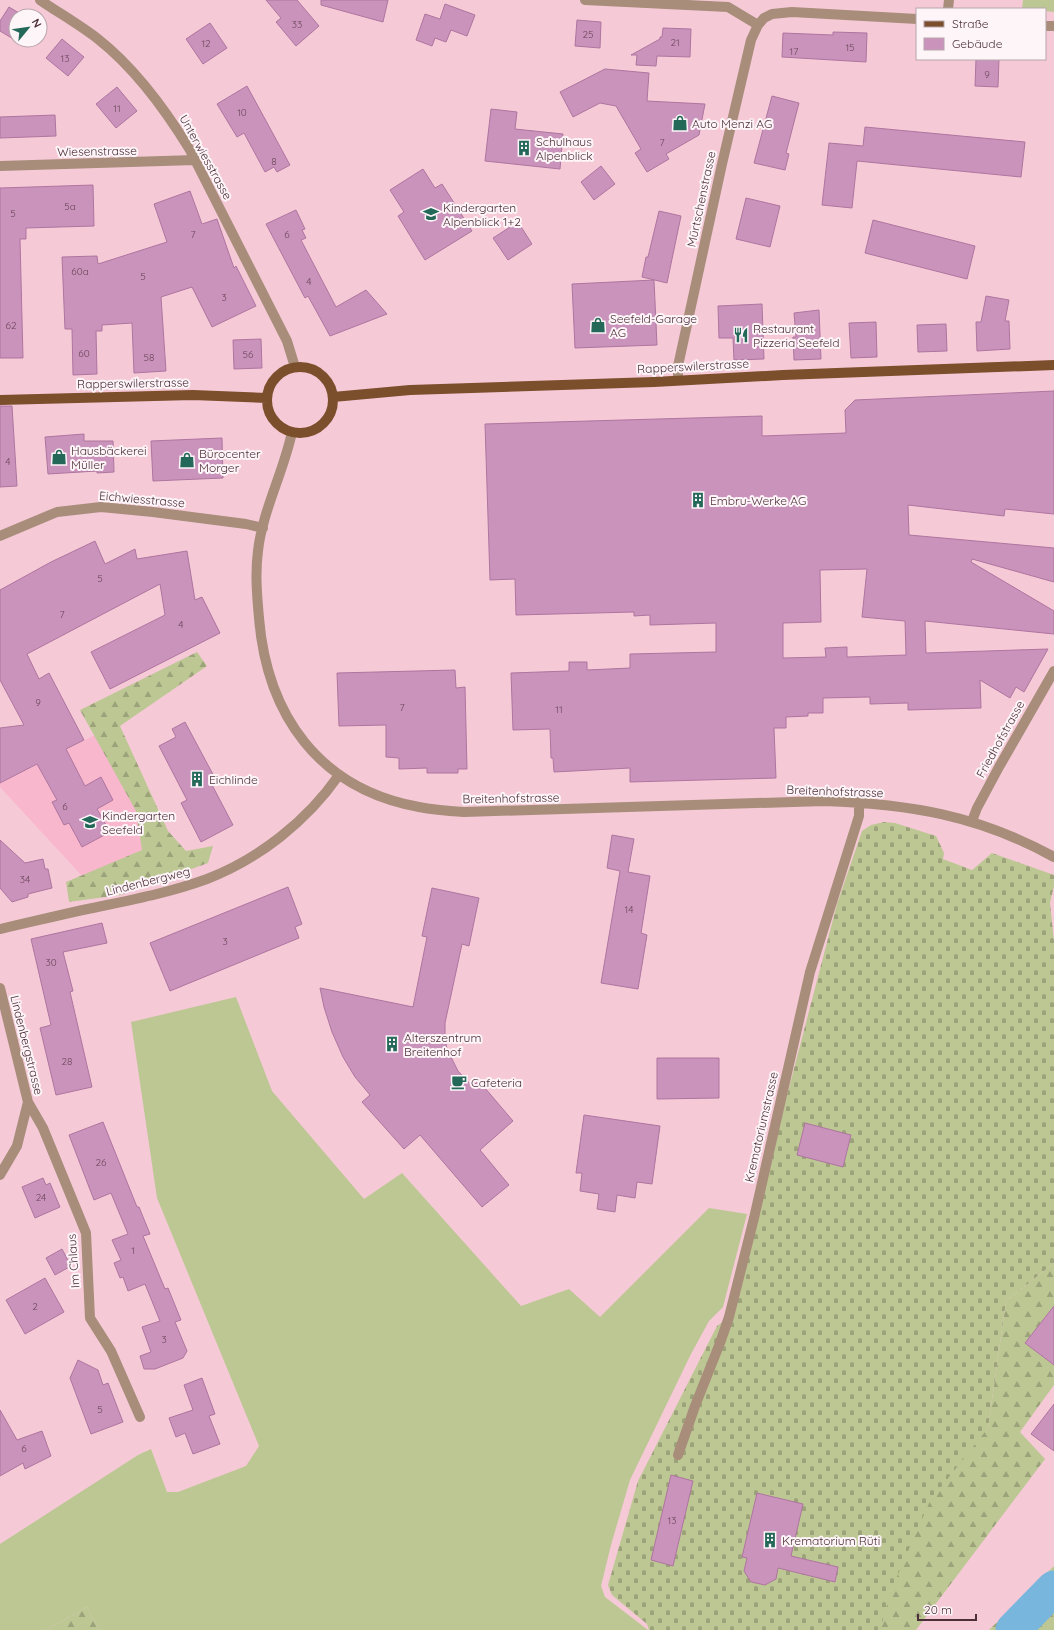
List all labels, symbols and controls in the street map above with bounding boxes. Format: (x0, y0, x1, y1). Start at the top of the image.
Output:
north arrow (8, 8, 48, 48)
legend (916, 8, 1046, 60)
text: N (29, 16, 45, 30)
text: Straße (952, 16, 989, 31)
house number: 33 (292, 18, 302, 31)
house number: 25 (583, 28, 594, 41)
house number: 21 (670, 36, 680, 49)
text: Gebäude (952, 36, 1003, 51)
house number: 12 (201, 37, 211, 50)
house number: 15 (845, 41, 855, 54)
house number: 17 (790, 45, 798, 58)
house number: 13 (61, 52, 69, 65)
house number: 9 (984, 68, 990, 81)
house number: 11 (113, 102, 121, 115)
house number: 10 (237, 106, 247, 119)
street label: Unterwiesstrasse (176, 112, 236, 202)
shop icon: Auto Menzi AG (671, 114, 689, 132)
place label: Auto Menzi AG (692, 116, 772, 131)
place label: Schulhaus Alpenblick (536, 134, 593, 163)
house number: 7 (659, 136, 665, 149)
building icon: Schulhaus Alpenblick (515, 139, 533, 157)
street label: Wiesenstrasse (57, 143, 137, 159)
street label: Mürtschenstrasse (684, 150, 719, 248)
house number: 8 (271, 155, 277, 168)
house number: 5a (64, 200, 76, 213)
place label: Kindergarten Alpenblick 1+2 (443, 200, 521, 229)
school or university icon: Kindergarten Alpenblick 1+2 (422, 205, 440, 223)
house number: 5 (10, 207, 16, 220)
house number: 7 (190, 228, 196, 241)
house number: 6 (284, 228, 290, 241)
house number: 60a (71, 265, 89, 278)
house number: 5 (140, 270, 146, 283)
house number: 4 (306, 275, 312, 288)
house number: 3 (221, 291, 227, 304)
place label: Seefeld-Garage AG (610, 311, 697, 340)
shop icon: Seefeld-Garage AG (589, 316, 607, 334)
house number: 62 (6, 319, 17, 332)
place label: Restaurant Pizzeria Seefeld (753, 321, 839, 350)
restaurant icon: Restaurant Pizzeria Seefeld (732, 326, 750, 344)
house number: 60 (78, 347, 90, 360)
house number: 56 (243, 348, 254, 361)
house number: 58 (144, 351, 154, 364)
street label: Rapperswilerstrasse (637, 356, 750, 376)
street label: Rapperswilerstrasse (77, 375, 189, 391)
place label: Hausbäckerei Müller (71, 443, 147, 472)
place label: Bürocenter Morger (199, 446, 261, 475)
shop icon: Hausbäckerei Müller (50, 448, 68, 466)
shop icon: Bürocenter Morger (178, 451, 196, 469)
house number: 4 (5, 455, 11, 468)
street label: Eichwiesstrasse (99, 488, 186, 510)
building icon: Embru-Werke AG (689, 491, 707, 509)
place label: Embru-Werke AG (710, 493, 806, 508)
house number: 5 (97, 572, 103, 585)
house number: 7 (59, 608, 65, 621)
house number: 4 (178, 618, 184, 631)
house number: 9 (35, 696, 41, 709)
street label: Friedhofstrasse (973, 698, 1027, 780)
house number: 7 (399, 701, 405, 714)
house number: 11 (555, 703, 563, 716)
building icon: Eichlinde (188, 770, 206, 788)
place label: Eichlinde (209, 772, 258, 787)
street label: Breitenhofstrasse (786, 782, 884, 800)
street label: Breitenhofstrasse (462, 790, 560, 806)
house number: 6 (62, 800, 68, 813)
place label: Kindergarten Seefeld (102, 808, 175, 837)
school or university icon: Kindergarten Seefeld (81, 813, 99, 831)
street label: Lindenbergweg (104, 863, 192, 899)
house number: 34 (20, 873, 30, 886)
house number: 14 (625, 903, 633, 916)
house number: 3 (222, 935, 228, 948)
house number: 30 (45, 956, 57, 969)
street label: Lindenbergstrasse (7, 994, 47, 1097)
place label: Alterszentrum Breitenhof (404, 1030, 481, 1059)
building icon: Alterszentrum Breitenhof (383, 1035, 401, 1053)
house number: 28 (62, 1055, 72, 1068)
street label: Krematoriumstrasse (741, 1070, 781, 1184)
cafe icon: Cafeteria (450, 1073, 468, 1091)
place label: Cafeteria (471, 1075, 522, 1090)
house number: 26 (96, 1156, 107, 1169)
house number: 24 (36, 1191, 46, 1204)
street label: Im Chlaus (64, 1233, 82, 1289)
house number: 1 (131, 1244, 135, 1257)
house number: 2 (32, 1300, 38, 1313)
house number: 3 (161, 1333, 167, 1346)
house number: 5 (97, 1403, 103, 1416)
house number: 6 (21, 1442, 27, 1455)
house number: 13 (668, 1514, 676, 1527)
building icon: Krematorium Rüti (761, 1531, 779, 1549)
place label: Krematorium Rüti (782, 1533, 880, 1548)
scale bar (918, 1596, 976, 1622)
text: 20 m (924, 1602, 952, 1617)

